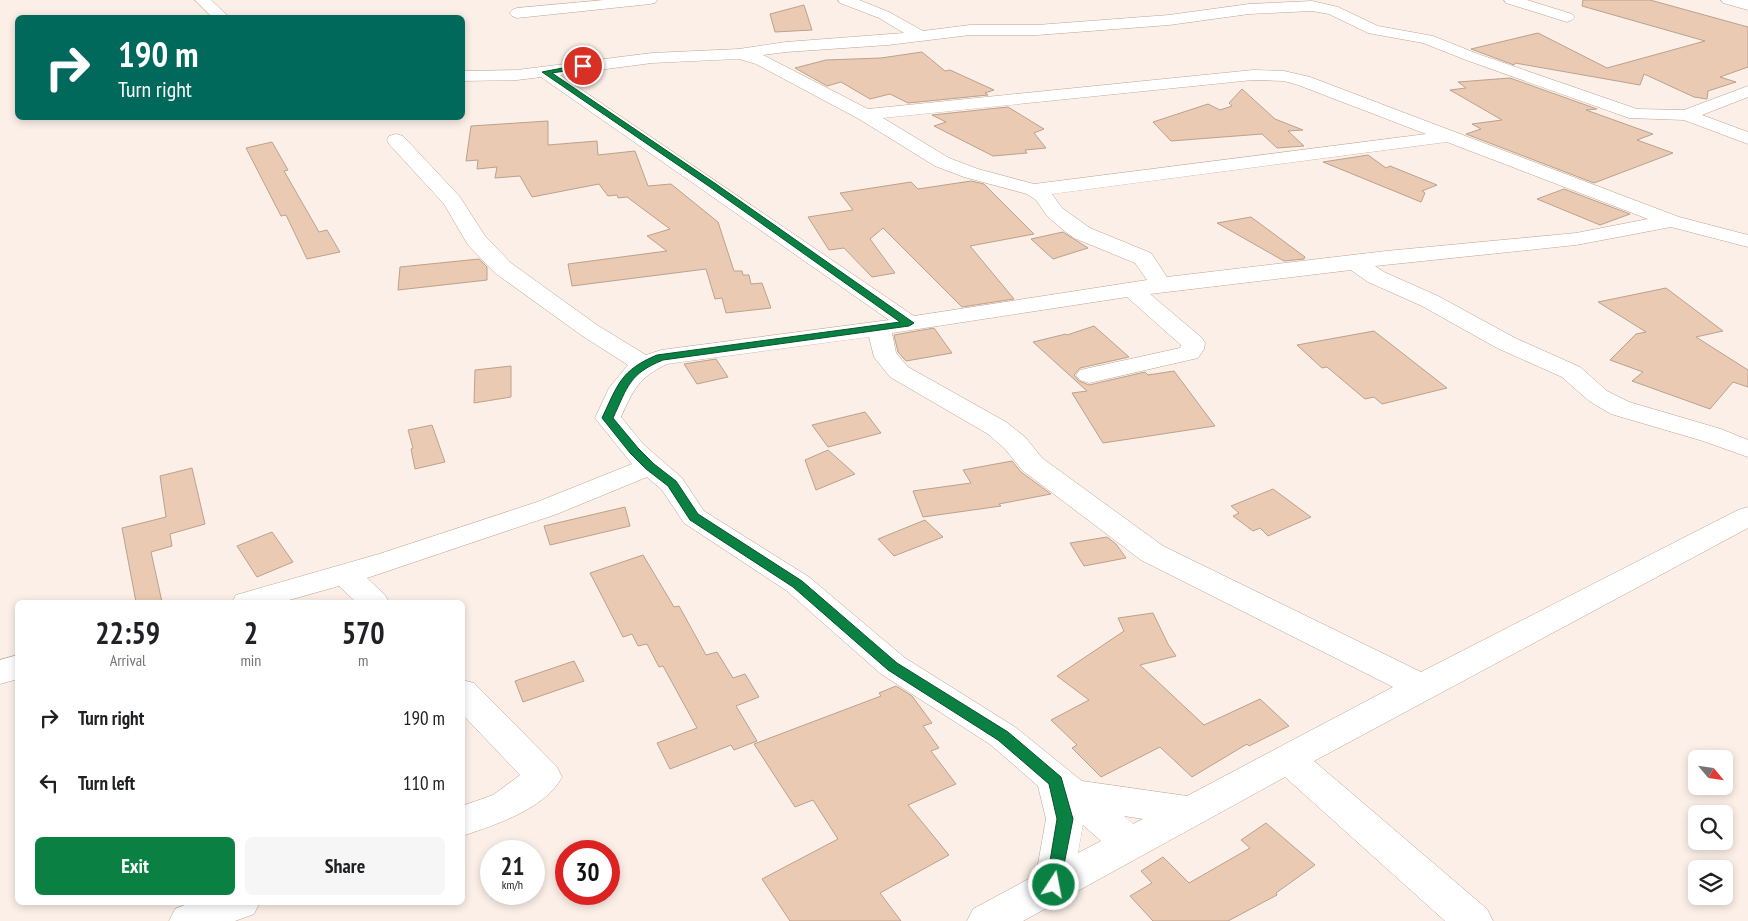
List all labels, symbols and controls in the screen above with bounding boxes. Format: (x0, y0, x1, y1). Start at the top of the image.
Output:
text: 190 m (118, 31, 199, 77)
icon: right (35, 35, 100, 100)
pin (562, 45, 604, 87)
icon: arrive (569, 52, 597, 80)
text: Turn right (118, 75, 192, 103)
text: 22:59 (95, 613, 160, 652)
text: 2 (244, 613, 258, 652)
text: 570 (342, 613, 385, 652)
text: Arrival (110, 650, 146, 670)
text: min (240, 650, 261, 670)
text: m (358, 650, 368, 670)
icon: right (35, 704, 63, 732)
text: Turn right (78, 706, 144, 730)
text: 190 m (403, 706, 445, 730)
north arrow (1688, 750, 1732, 795)
map controls (1688, 750, 1733, 905)
icon: left (35, 769, 63, 797)
text: Turn left (78, 771, 135, 795)
text: 110 m (403, 771, 445, 795)
button: search (1688, 805, 1733, 850)
button: Exit (35, 837, 235, 895)
button: Share (245, 837, 445, 895)
speed limit sign: 30 (555, 840, 620, 905)
text: 21 (501, 850, 524, 882)
position arrow (1027, 858, 1079, 910)
button: layers (1688, 860, 1733, 905)
text: km/h (502, 877, 523, 892)

